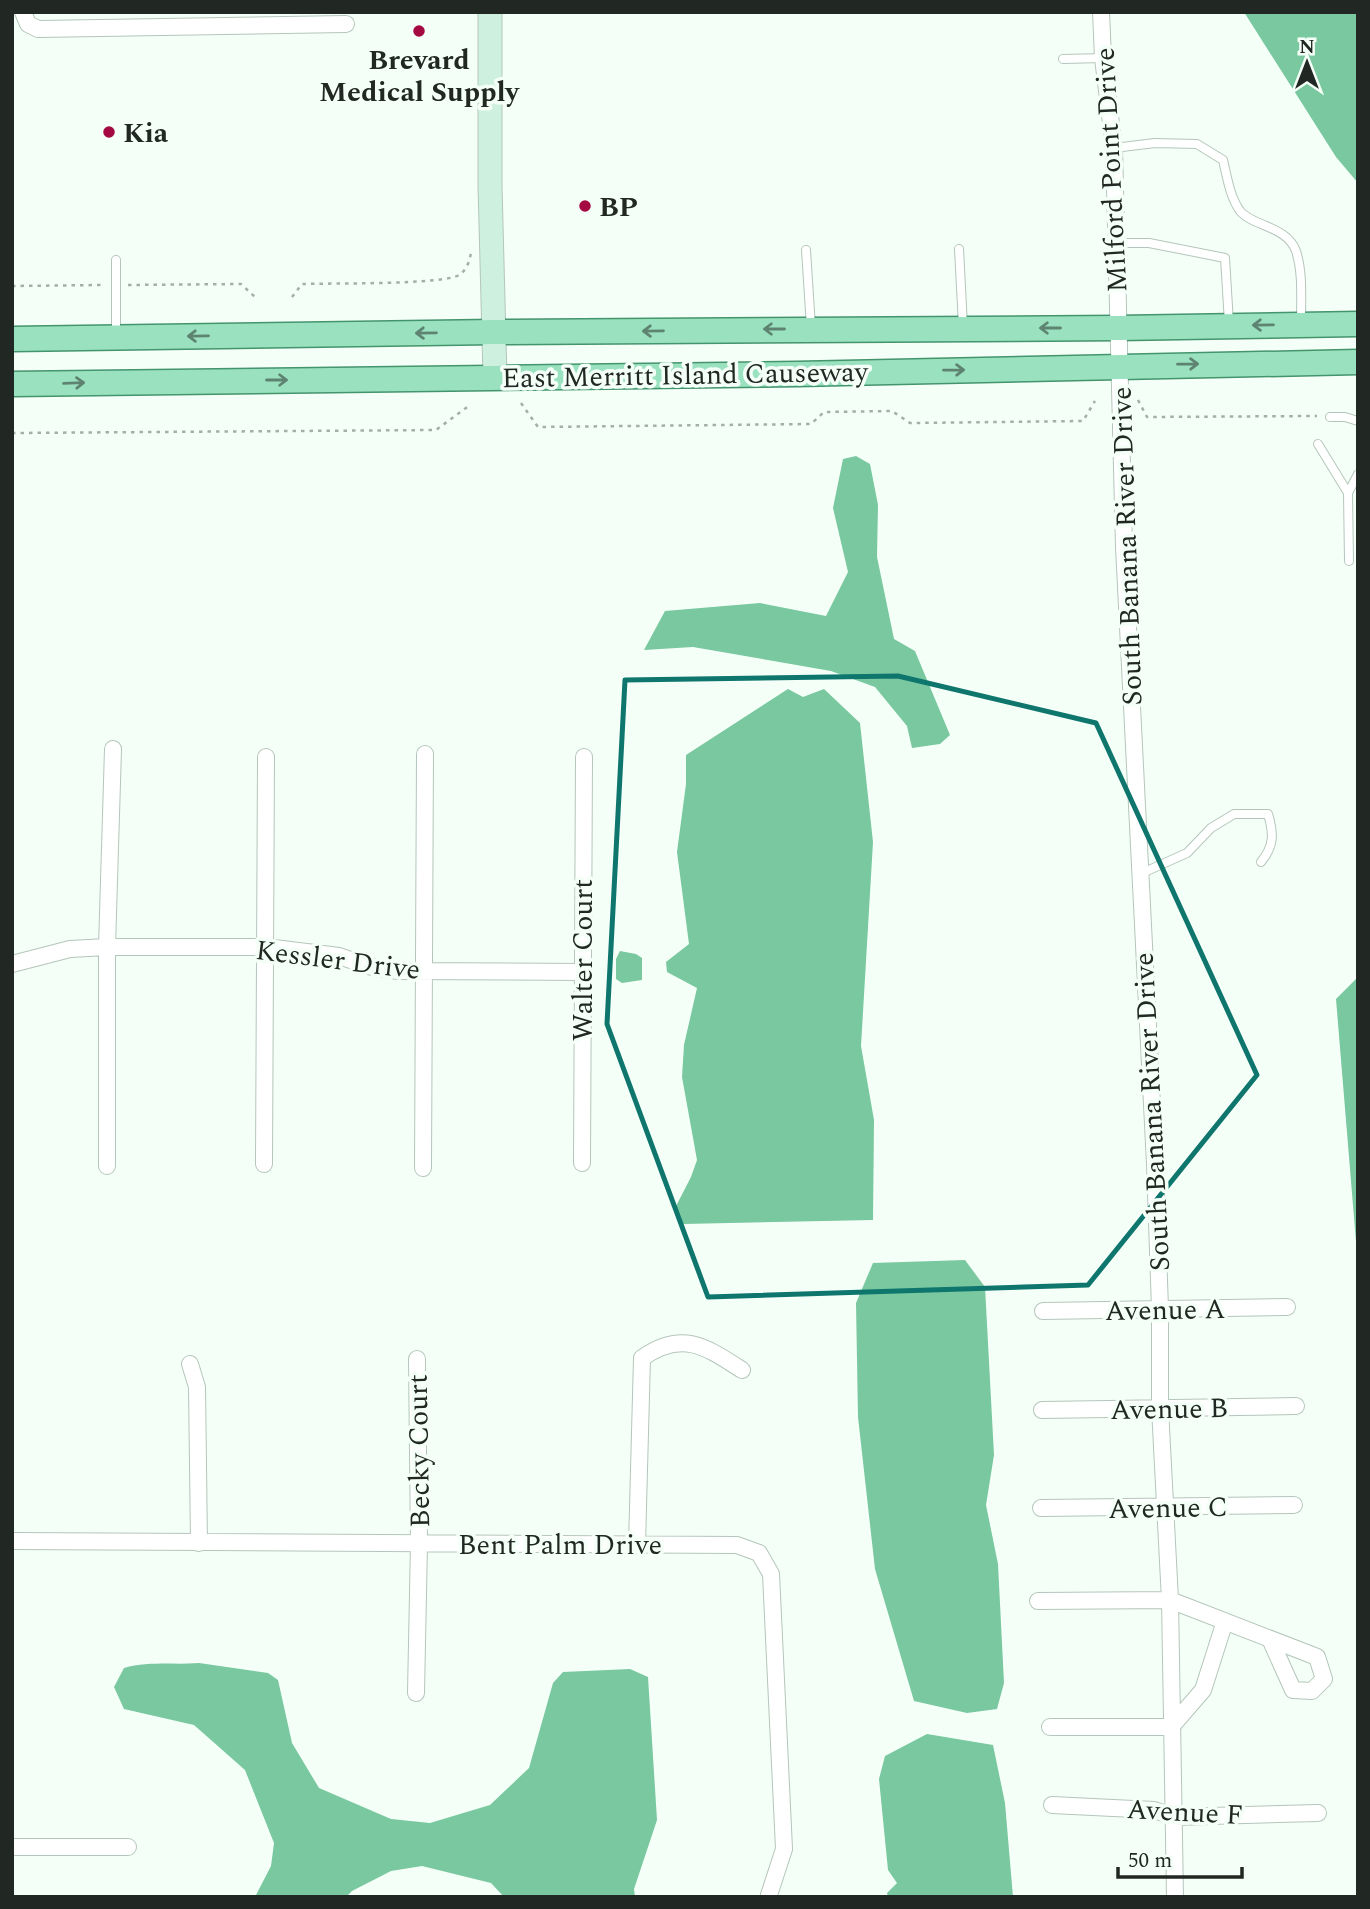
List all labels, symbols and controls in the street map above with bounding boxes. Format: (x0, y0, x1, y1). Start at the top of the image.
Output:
marker: Brevard Medical Supply (411, 23, 427, 39)
north arrow (1272, 28, 1342, 98)
text: N (1299, 33, 1315, 62)
place label: Brevard Medical Supply (319, 39, 521, 114)
street label: Milford Point Drive (1084, 46, 1139, 294)
place label: Kia (123, 112, 169, 155)
marker: Kia (101, 124, 117, 140)
place label: BP (599, 186, 638, 229)
marker: BP (577, 198, 593, 214)
one-way arrow (1252, 318, 1275, 331)
one-way arrow (1039, 321, 1062, 335)
one-way arrow (763, 322, 786, 336)
one-way arrow (642, 324, 665, 337)
one-way arrow (415, 326, 438, 340)
one-way arrow (187, 329, 210, 343)
street label: East Merritt Island Causeway (502, 351, 870, 400)
one-way arrow (1176, 358, 1199, 371)
one-way arrow (942, 363, 965, 377)
one-way arrow (265, 373, 288, 387)
one-way arrow (62, 376, 85, 390)
street label: South Banana River Drive (1100, 386, 1155, 706)
street label: Walter Court (562, 879, 605, 1041)
street label: Kessler Drive (253, 929, 423, 992)
street label: South Banana River Drive (1123, 951, 1182, 1272)
street label: Avenue A (1104, 1288, 1226, 1333)
street label: Becky Court (397, 1374, 442, 1528)
street label: Avenue B (1110, 1387, 1228, 1432)
street label: Avenue C (1108, 1486, 1228, 1531)
street label: Bent Palm Drive (458, 1524, 662, 1567)
street label: Avenue F (1126, 1788, 1244, 1837)
scale bar (1118, 1836, 1242, 1880)
text: 50 m (1128, 1845, 1172, 1877)

